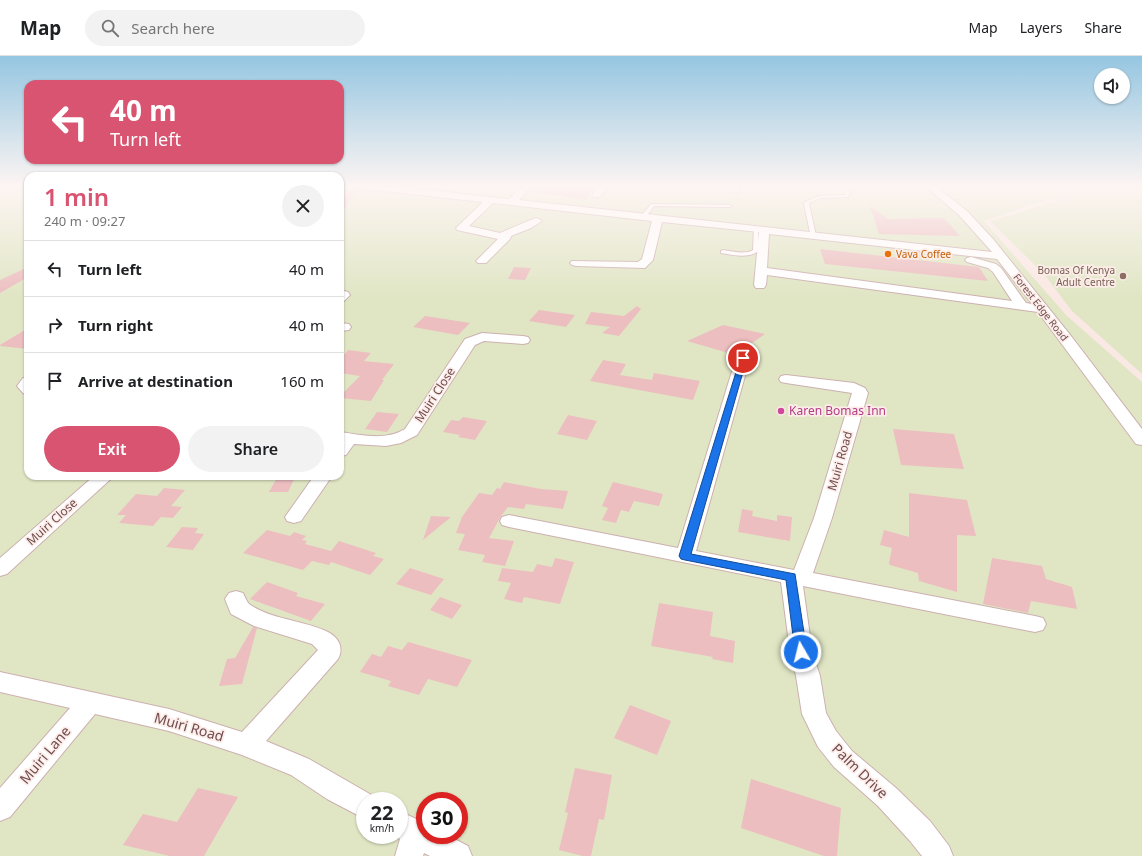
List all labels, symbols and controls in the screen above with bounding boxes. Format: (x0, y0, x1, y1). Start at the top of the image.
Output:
search box (85, 10, 365, 46)
text: Map (20, 15, 61, 41)
icon: search (99, 17, 121, 39)
text: Search here (131, 18, 215, 38)
text: Map (969, 18, 998, 37)
text: Layers (1020, 18, 1062, 37)
text: Share (1084, 18, 1122, 37)
map controls (1094, 68, 1130, 104)
button: sound (1094, 68, 1130, 104)
text: 40 m (110, 91, 177, 129)
icon: left (44, 96, 96, 148)
text: Turn left (110, 127, 181, 151)
text: 1 min (44, 180, 109, 213)
button: close (282, 185, 324, 227)
text: 240 m · 09:27 (44, 212, 125, 230)
place label: Vava Coffee (896, 247, 952, 261)
marker: Vava Coffee (883, 249, 893, 259)
icon: left (44, 258, 66, 280)
text: Turn left (78, 259, 142, 279)
text: 40 m (289, 259, 324, 279)
place label: Bomas Of Kenya Adult Centre (1038, 263, 1115, 289)
street label: Forest Edge Road (1010, 270, 1072, 344)
marker: Bomas Of Kenya Adult Centre (1118, 271, 1128, 281)
icon: right (44, 314, 66, 336)
text: Turn right (78, 315, 153, 335)
text: 40 m (289, 315, 324, 335)
pin (726, 341, 760, 375)
icon: arrive (732, 347, 754, 369)
street label: Muiri Close (410, 363, 459, 426)
icon: arrive (44, 370, 66, 392)
text: Arrive at destination (78, 371, 233, 391)
text: 160 m (280, 371, 324, 391)
place label: Karen Bomas Inn (789, 402, 886, 419)
marker: Karen Bomas Inn (776, 406, 786, 416)
button: Exit (44, 426, 180, 472)
button: Share (188, 426, 324, 472)
street label: Muiri Road (823, 429, 856, 493)
street label: Muiri Close (23, 494, 81, 549)
position arrow (780, 631, 822, 673)
street label: Muiri Road (152, 708, 226, 746)
street label: Muiri Lane (15, 722, 74, 787)
street label: Palm Drive (828, 739, 893, 802)
speed limit sign: 30 (416, 792, 468, 844)
text: 22 (371, 799, 393, 826)
text: km/h (370, 821, 394, 835)

